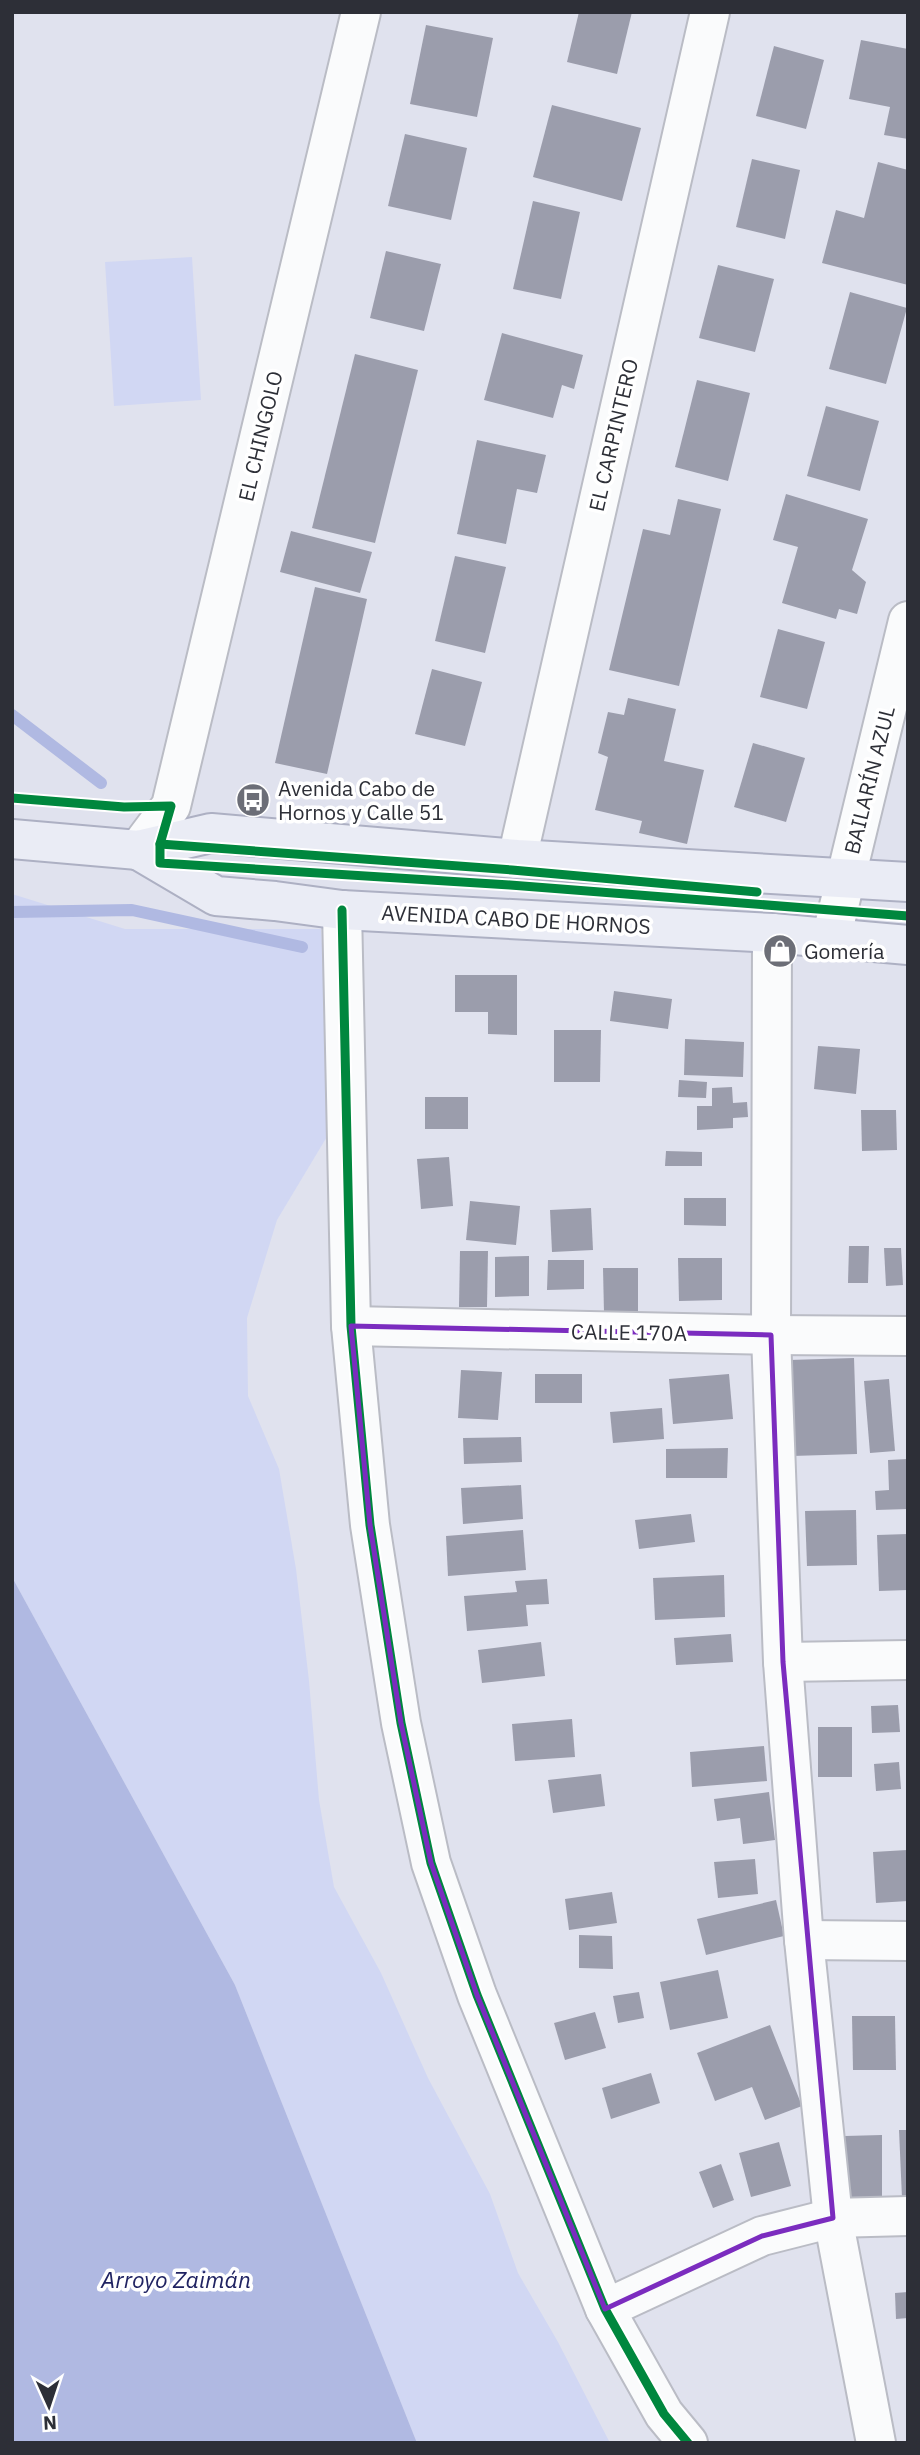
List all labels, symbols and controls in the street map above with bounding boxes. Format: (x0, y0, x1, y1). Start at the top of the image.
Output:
street label: EL CARPINTERO (582, 356, 644, 514)
street label: EL CHINGOLO (231, 368, 289, 504)
street label: BAILARÍN AZUL (837, 703, 901, 857)
place label: Avenida Cabo de Hornos y Calle 51 (278, 774, 444, 826)
bus stop icon: Avenida Cabo de Hornos y Calle 51 (234, 781, 272, 819)
street label: AVENIDA CABO DE HORNOS (381, 898, 651, 940)
shop icon: Gomería (761, 932, 799, 970)
place label: Gomería (804, 937, 884, 965)
street label: CALLE 170A (571, 1317, 687, 1347)
water label: Arroyo Zaimán (100, 2264, 251, 2294)
north arrow (14, 2371, 84, 2441)
text: N (42, 2411, 57, 2435)

